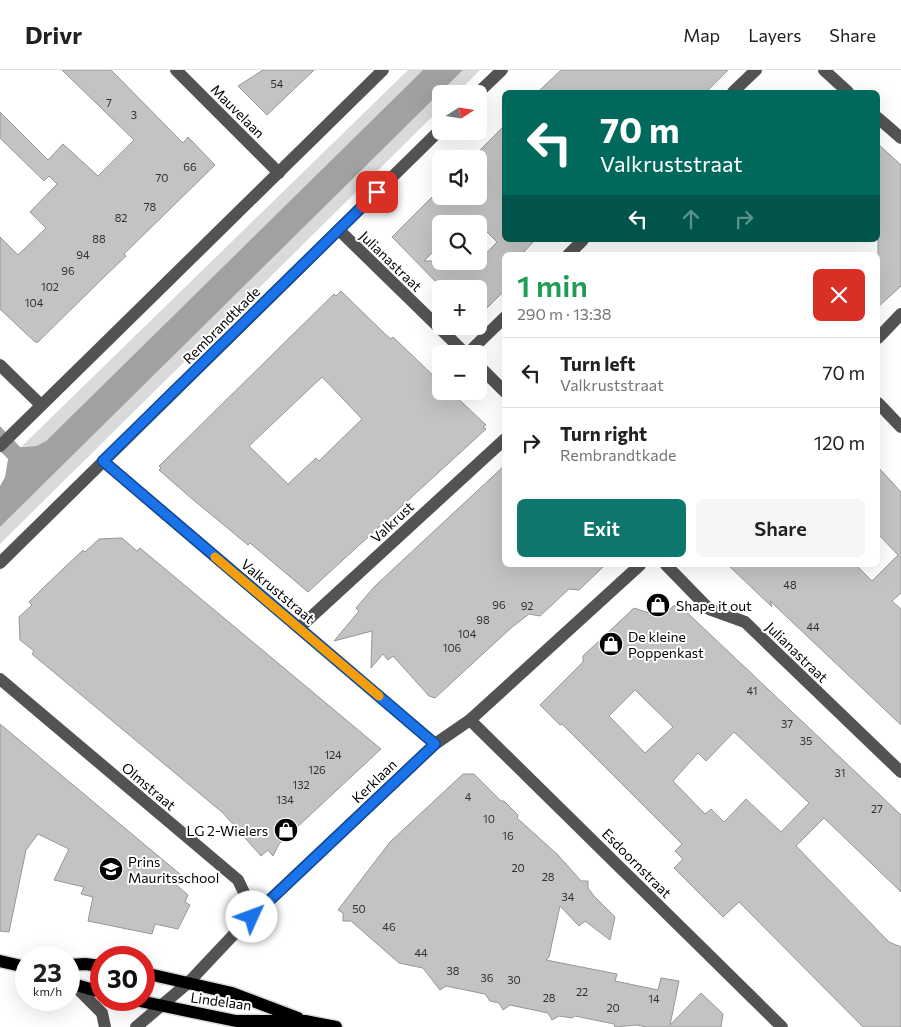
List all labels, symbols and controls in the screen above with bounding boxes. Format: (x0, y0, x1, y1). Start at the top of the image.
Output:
text: Drivr (25, 20, 82, 49)
text: Map (683, 24, 720, 46)
text: Layers (748, 24, 801, 46)
text: Share (829, 24, 876, 46)
house number: 54 (271, 77, 284, 90)
street label: Mauvelaan (208, 81, 268, 141)
north arrow (432, 85, 488, 140)
map controls (432, 85, 487, 400)
house number: 7 (106, 96, 112, 109)
text: 70 m (600, 107, 680, 150)
house number: 3 (131, 108, 137, 121)
icon: left (517, 110, 582, 175)
button: sound (432, 150, 487, 205)
text: Valkruststraat (600, 150, 743, 177)
house number: 66 (183, 160, 197, 173)
house number: 70 (156, 171, 168, 184)
pin (356, 171, 398, 213)
icon: arrive (363, 178, 391, 206)
house number: 78 (144, 200, 157, 213)
icon: left (624, 205, 652, 233)
icon: ahead (677, 205, 705, 233)
icon: right (730, 205, 758, 233)
house number: 82 (115, 211, 127, 224)
button: search (432, 215, 487, 270)
street label: Julianastraat (356, 227, 426, 295)
house number: 88 (92, 232, 106, 245)
house number: 94 (76, 248, 90, 261)
house number: 96 (61, 264, 75, 277)
text: 1 min (517, 266, 588, 303)
button: close (813, 269, 865, 321)
house number: 102 (41, 280, 59, 293)
button: + (432, 280, 487, 335)
street label: Rembrandtkade (179, 283, 263, 367)
house number: 104 (25, 296, 44, 309)
text: 290 m · 13:38 (517, 304, 612, 323)
button: − (432, 345, 487, 400)
text: Turn left (560, 352, 635, 375)
icon: left (517, 359, 545, 387)
text: 70 m (822, 361, 865, 384)
text: Valkruststraat (560, 375, 664, 394)
text: Turn right (560, 422, 647, 445)
icon: right (517, 429, 545, 457)
text: 120 m (814, 431, 865, 454)
text: Rembrandtkade (560, 445, 676, 464)
street label: Valkrust (367, 498, 417, 546)
button: Exit (517, 499, 686, 557)
button: Share (696, 499, 865, 557)
street label: Valkruststraat (238, 555, 318, 627)
house number: 48 (783, 578, 797, 591)
shop icon: Shape it out (645, 592, 671, 618)
place label: Shape it out (676, 597, 752, 614)
house number: 96 (492, 598, 506, 611)
house number: 92 (521, 599, 533, 612)
house number: 98 (476, 613, 490, 626)
street label: Julianastraat (762, 618, 832, 686)
house number: 44 (806, 620, 820, 633)
house number: 104 (458, 627, 477, 640)
place label: De kleine Poppenkast (628, 628, 704, 661)
shop icon: De kleine Poppenkast (598, 631, 624, 657)
house number: 106 (443, 641, 462, 654)
house number: 41 (747, 684, 757, 697)
house number: 37 (781, 717, 793, 730)
house number: 35 (800, 734, 812, 747)
house number: 124 (324, 748, 342, 761)
street label: Kerklaan (348, 756, 400, 806)
street label: Olmstraat (119, 759, 180, 814)
house number: 126 (308, 763, 326, 776)
house number: 31 (835, 766, 845, 779)
house number: 132 (292, 778, 310, 791)
house number: 4 (465, 790, 472, 803)
house number: 134 (276, 793, 294, 806)
house number: 27 (871, 802, 883, 815)
house number: 10 (483, 812, 495, 825)
shop icon: LG 2-Wielers (273, 817, 299, 843)
place label: LG 2-Wielers (186, 822, 268, 839)
street label: Esdoornstraat (599, 825, 675, 901)
house number: 16 (502, 829, 514, 842)
place label: Prins Mauritsschool (128, 853, 219, 886)
school or university icon: Prins Mauritsschool (98, 856, 124, 882)
house number: 20 (511, 861, 525, 874)
house number: 28 (542, 870, 555, 883)
position arrow (225, 890, 277, 942)
house number: 34 (562, 890, 575, 903)
house number: 50 (352, 902, 366, 915)
house number: 46 (382, 920, 396, 933)
speed limit sign: 30 (90, 946, 155, 1011)
house number: 44 (414, 946, 428, 959)
text: 23 (33, 957, 62, 987)
house number: 38 (447, 964, 460, 977)
house number: 36 (481, 971, 494, 984)
house number: 30 (507, 973, 521, 986)
text: km/h (33, 984, 62, 998)
house number: 22 (576, 985, 588, 998)
street label: Lindelaan (189, 988, 253, 1014)
house number: 28 (543, 991, 556, 1004)
house number: 14 (648, 992, 660, 1005)
house number: 20 (606, 1001, 620, 1014)

